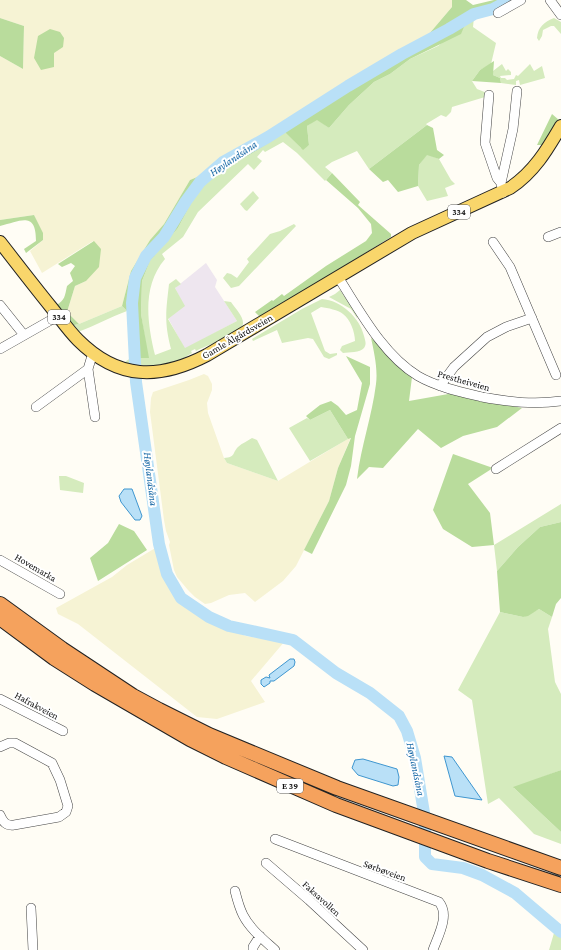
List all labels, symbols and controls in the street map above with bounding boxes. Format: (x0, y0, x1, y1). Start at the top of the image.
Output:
water label: Høylandsåna (207, 138, 259, 179)
road number: 334 (448, 205, 470, 219)
road number: 334 (48, 310, 70, 324)
street label: Gamle Ålgårdsveien (200, 312, 275, 361)
street label: Prestheiveien (437, 368, 492, 393)
water label: Høylandsåna (141, 451, 160, 507)
street label: Hovemarka (13, 551, 59, 584)
street label: Hafrakveien (13, 689, 61, 722)
water label: Høylandsåna (403, 741, 428, 797)
road number: E 39 (277, 779, 303, 793)
street label: Sørbøveien (362, 858, 408, 883)
street label: Faksavollen (300, 879, 343, 919)

